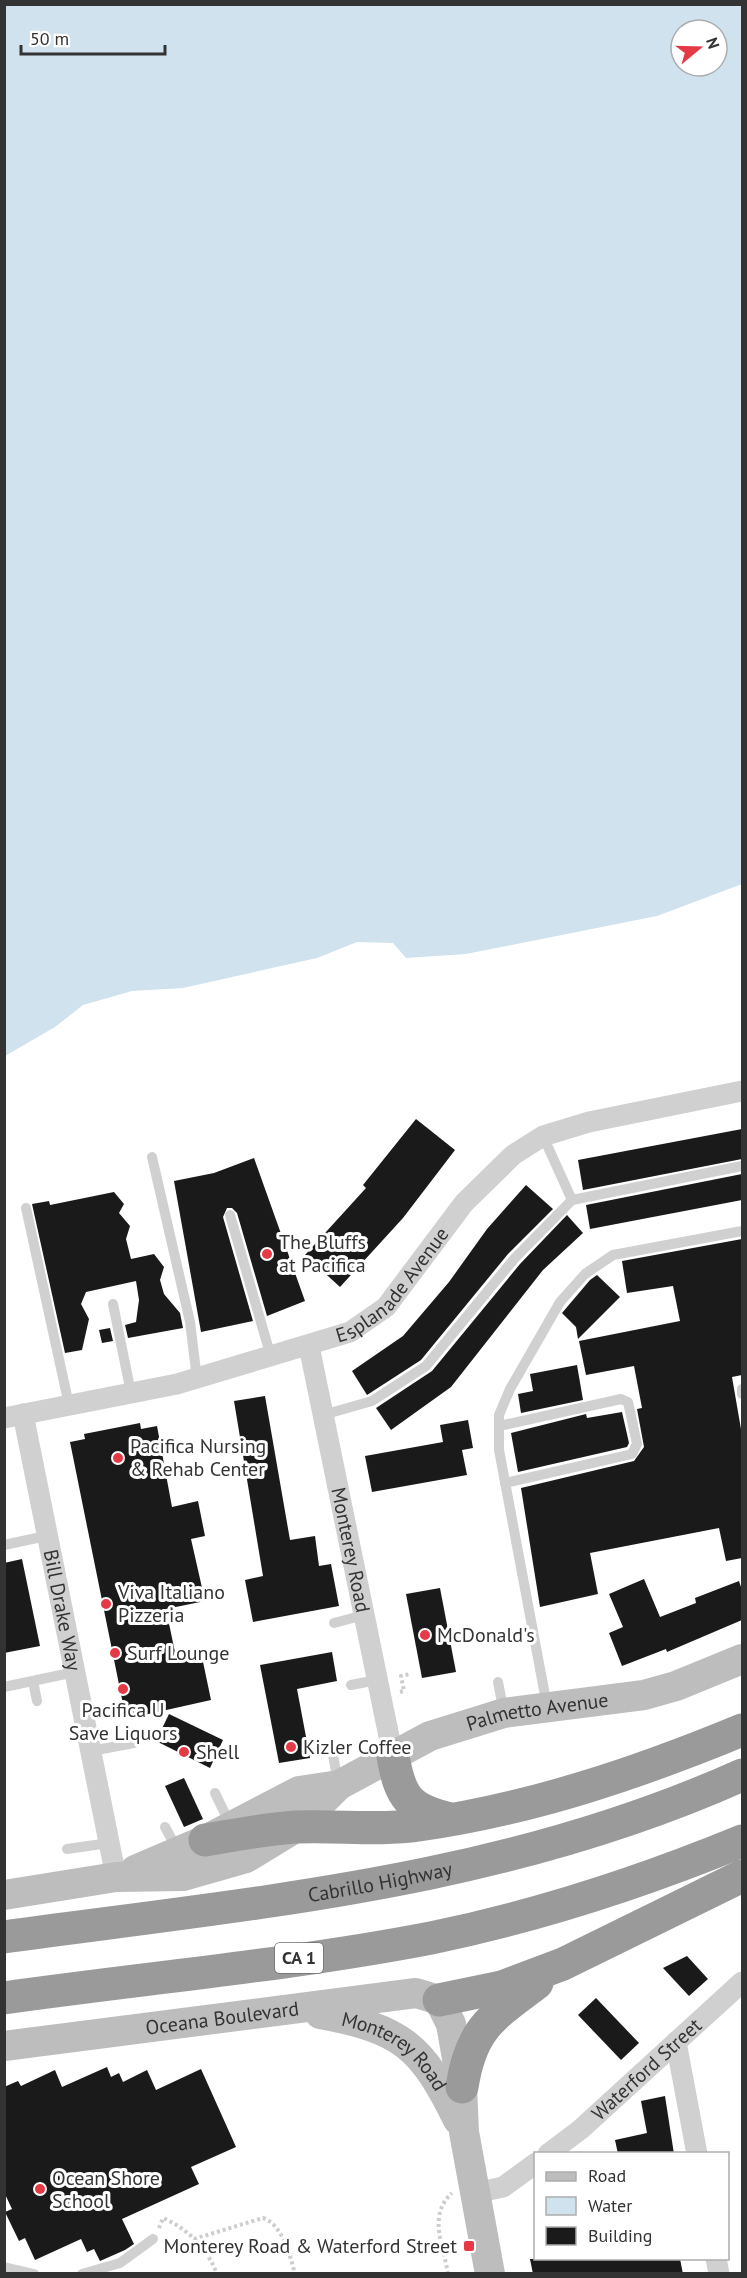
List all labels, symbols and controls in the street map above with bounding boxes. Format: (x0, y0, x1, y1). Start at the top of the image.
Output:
scale bar (21, 18, 165, 56)
north arrow (669, 18, 729, 78)
text: 50 m (30, 27, 69, 50)
text: N (702, 35, 724, 51)
street label: Esplanade Avenue (333, 1222, 454, 1349)
place label: The Bluffs at Pacifica (279, 1229, 366, 1278)
marker: The Bluffs at Pacifica (260, 1247, 274, 1261)
place label: Pacifica Nursing & Rehab Center (130, 1433, 266, 1482)
marker: Pacifica Nursing & Rehab Center (111, 1451, 125, 1465)
street label: Monterey Road (325, 1485, 376, 1615)
street label: Bill Drake Way (37, 1547, 87, 1674)
place label: Viva Italiano Pizzeria (117, 1579, 225, 1628)
marker: Viva Italiano Pizzeria (99, 1597, 113, 1611)
place label: McDonald's (437, 1622, 535, 1648)
marker: McDonald's (418, 1628, 432, 1642)
place label: Surf Lounge (127, 1640, 229, 1666)
marker: Surf Lounge (108, 1646, 122, 1660)
marker: Pacifica U Save Liquors (116, 1682, 130, 1696)
street label: Palmetto Avenue (463, 1687, 610, 1737)
place label: Pacifica U Save Liquors (69, 1697, 177, 1746)
place label: Kizler Coffee (303, 1734, 411, 1760)
place label: Shell (196, 1739, 240, 1765)
marker: Kizler Coffee (284, 1740, 298, 1754)
marker: Shell (177, 1745, 191, 1759)
street label: Cabrillo Highway (306, 1856, 455, 1908)
road number: CA 1 (275, 1943, 323, 1973)
street label: Oceana Boulevard (144, 1995, 300, 2041)
street label: Monterey Road (339, 2006, 453, 2096)
street label: Waterford Street (586, 2012, 707, 2126)
legend (534, 2152, 729, 2260)
text: Road (588, 2164, 626, 2187)
place label: Ocean Shore School (52, 2165, 160, 2214)
marker: Ocean Shore School (33, 2182, 47, 2196)
text: Water (588, 2194, 632, 2217)
text: Building (588, 2224, 652, 2247)
place label: Monterey Road & Waterford Street (163, 2233, 457, 2259)
marker: Monterey Road & Waterford Street (462, 2239, 476, 2253)

